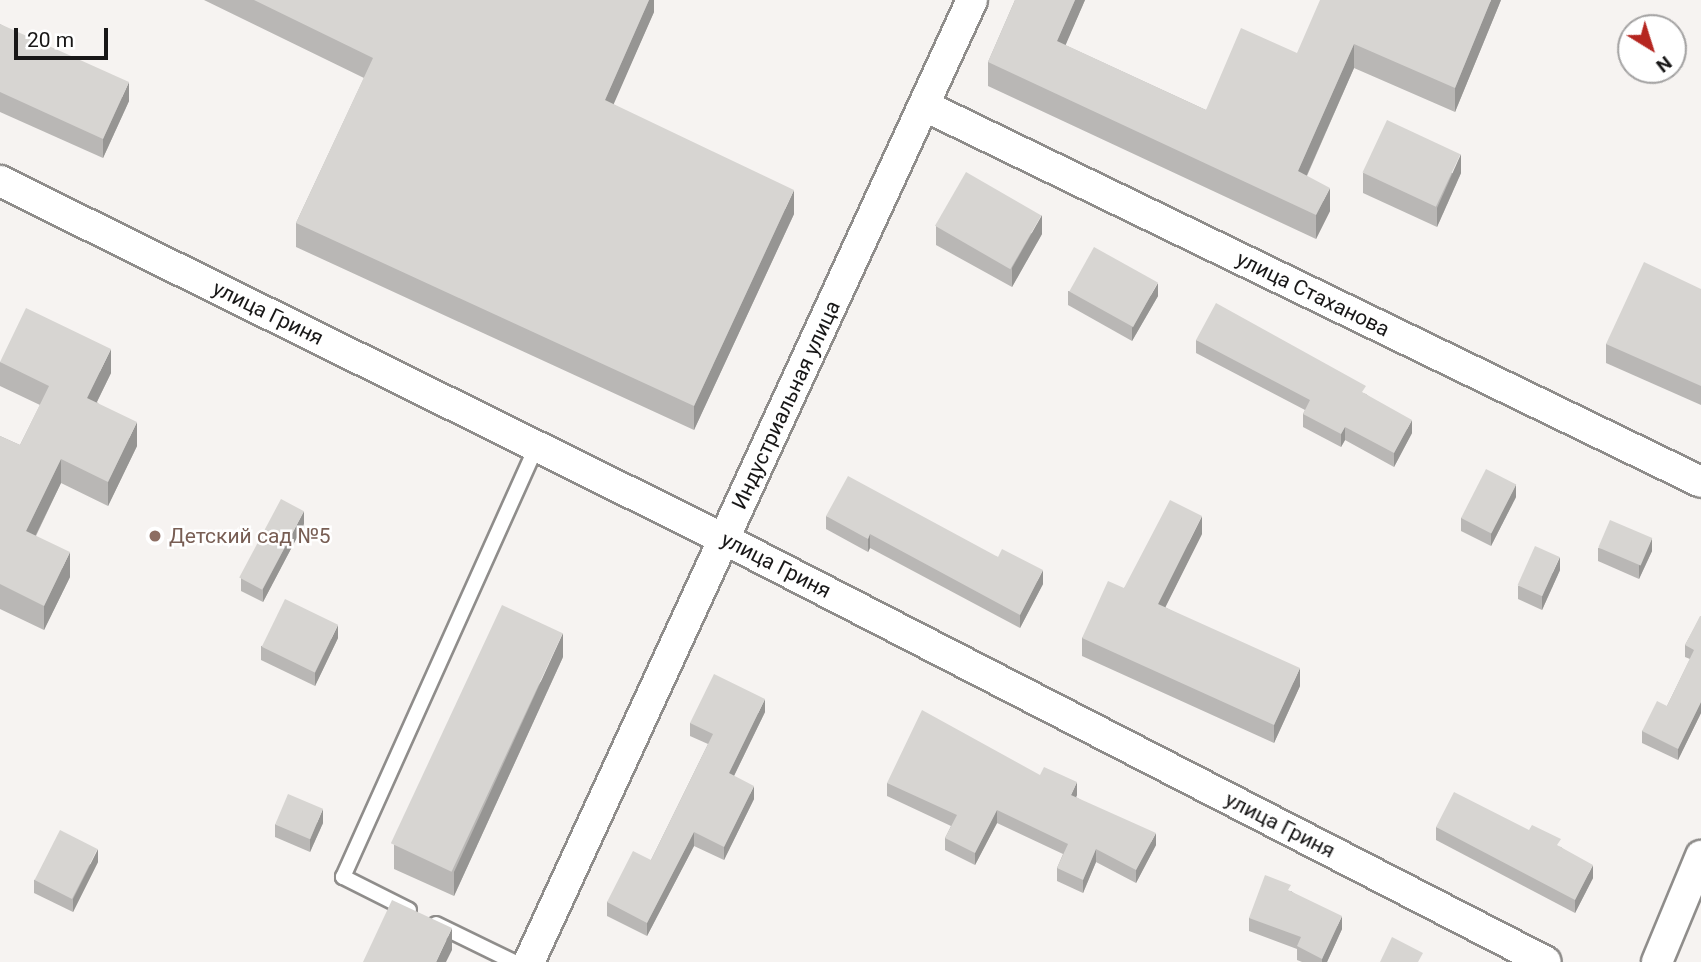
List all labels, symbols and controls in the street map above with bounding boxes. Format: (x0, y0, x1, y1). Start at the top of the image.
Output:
scale bar (18, 14, 112, 58)
north arrow (1617, 14, 1687, 84)
text: 20 m (27, 28, 74, 52)
text: N (1652, 51, 1676, 78)
street label: улица Стаханова (1232, 246, 1394, 342)
street label: улица Гриня (209, 275, 327, 351)
street label: Индустриальная улица (727, 297, 845, 513)
place label: Детский сад №5 (169, 523, 331, 549)
street label: улица Гриня (717, 527, 835, 603)
marker: Детский сад №5 (147, 528, 163, 544)
street label: улица Гриня (1221, 787, 1339, 863)

